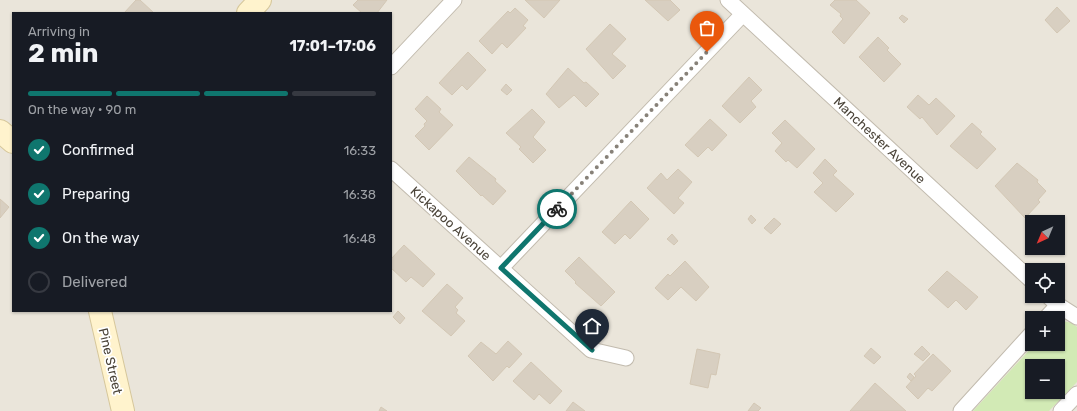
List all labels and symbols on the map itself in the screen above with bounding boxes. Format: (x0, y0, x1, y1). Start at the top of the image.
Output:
pin (690, 11, 724, 52)
street label: Manchester Avenue (831, 94, 929, 187)
street label: Kickapoo Avenue (407, 183, 494, 263)
courier (537, 189, 577, 229)
north arrow (1025, 215, 1065, 255)
pin (575, 309, 609, 350)
street label: Pine Street (96, 327, 125, 396)

